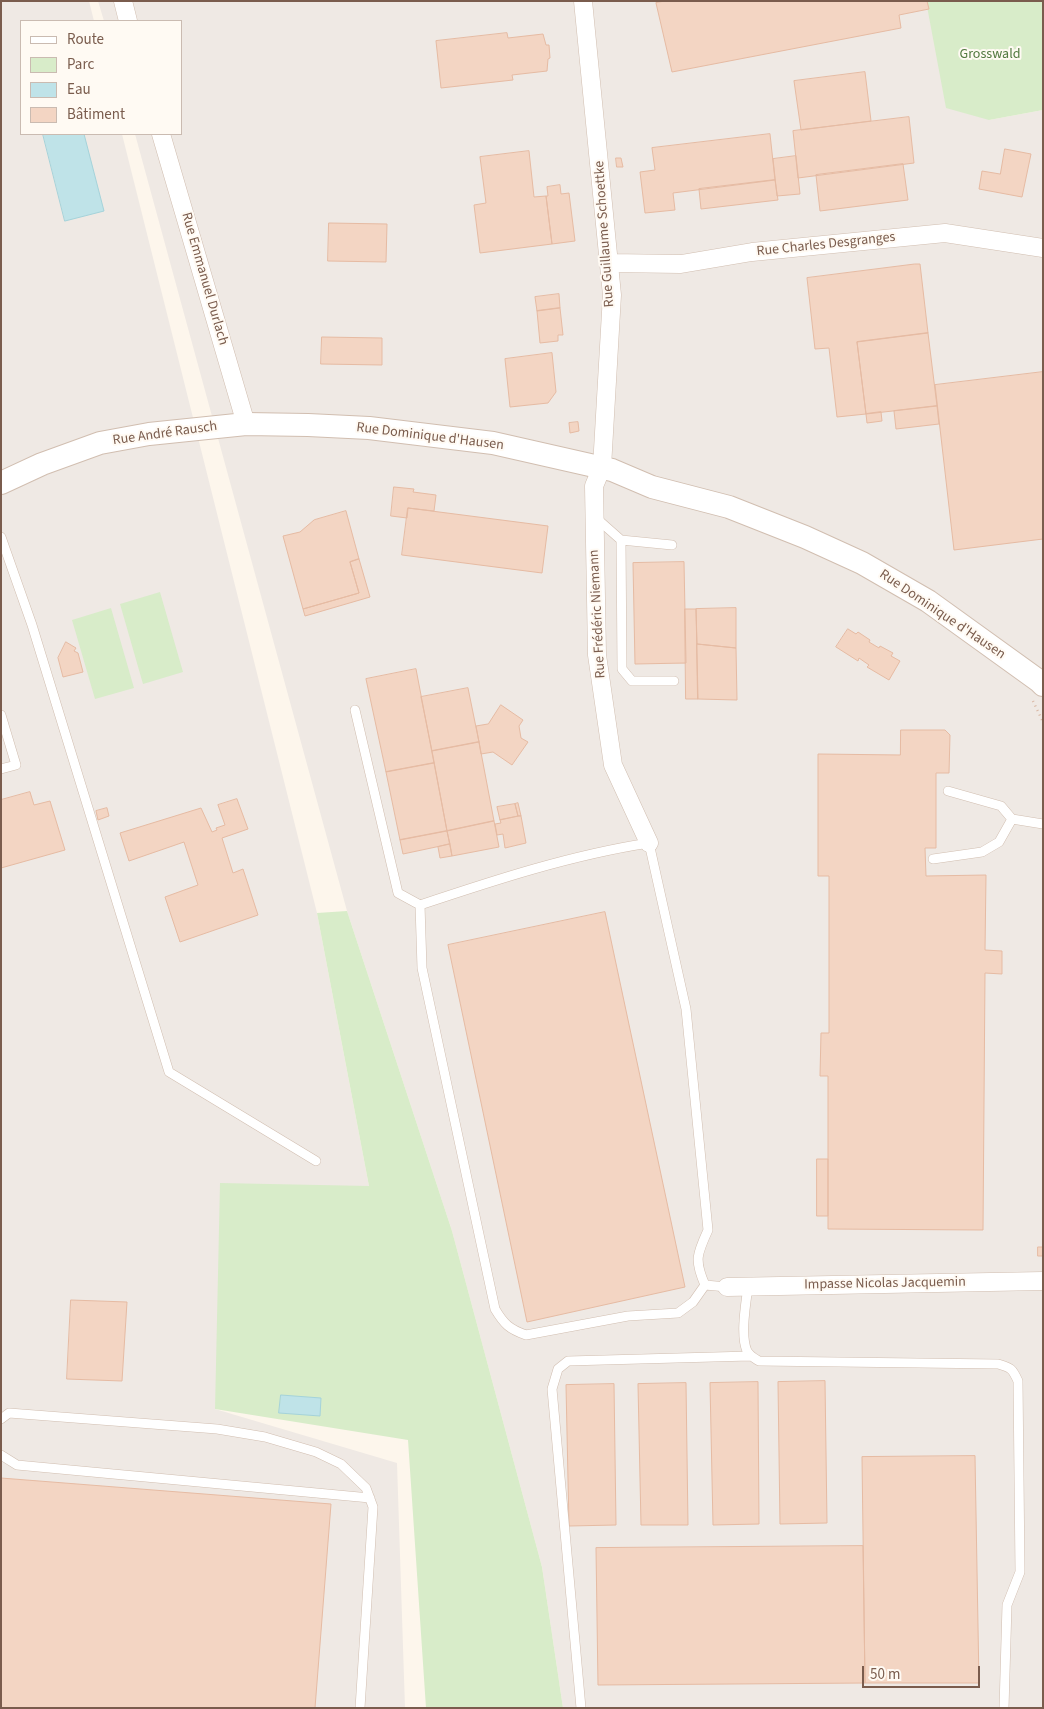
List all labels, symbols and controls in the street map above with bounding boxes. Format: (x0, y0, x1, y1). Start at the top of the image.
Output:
legend (20, 20, 182, 135)
text: Route (67, 29, 104, 50)
park label: Grosswald (960, 47, 1020, 63)
text: Parc (67, 54, 94, 75)
text: Eau (67, 79, 91, 100)
text: Bâtiment (67, 104, 125, 125)
street label: Rue Guillaume Schoettke (591, 160, 619, 308)
street label: Rue Emmanuel Durlach (177, 211, 231, 347)
street label: Rue Charles Desgranges (756, 229, 896, 261)
street label: Rue André Rausch (112, 418, 218, 450)
street label: Rue Dominique d'Hausen (355, 420, 505, 454)
street label: Rue Frédéric Niemann (586, 549, 610, 679)
street label: Rue Dominique d'Hausen (876, 567, 1008, 663)
street label: Impasse Nicolas Jacquemin (804, 1274, 966, 1294)
scale bar (864, 1656, 982, 1688)
text: 50 m (870, 1664, 900, 1685)

